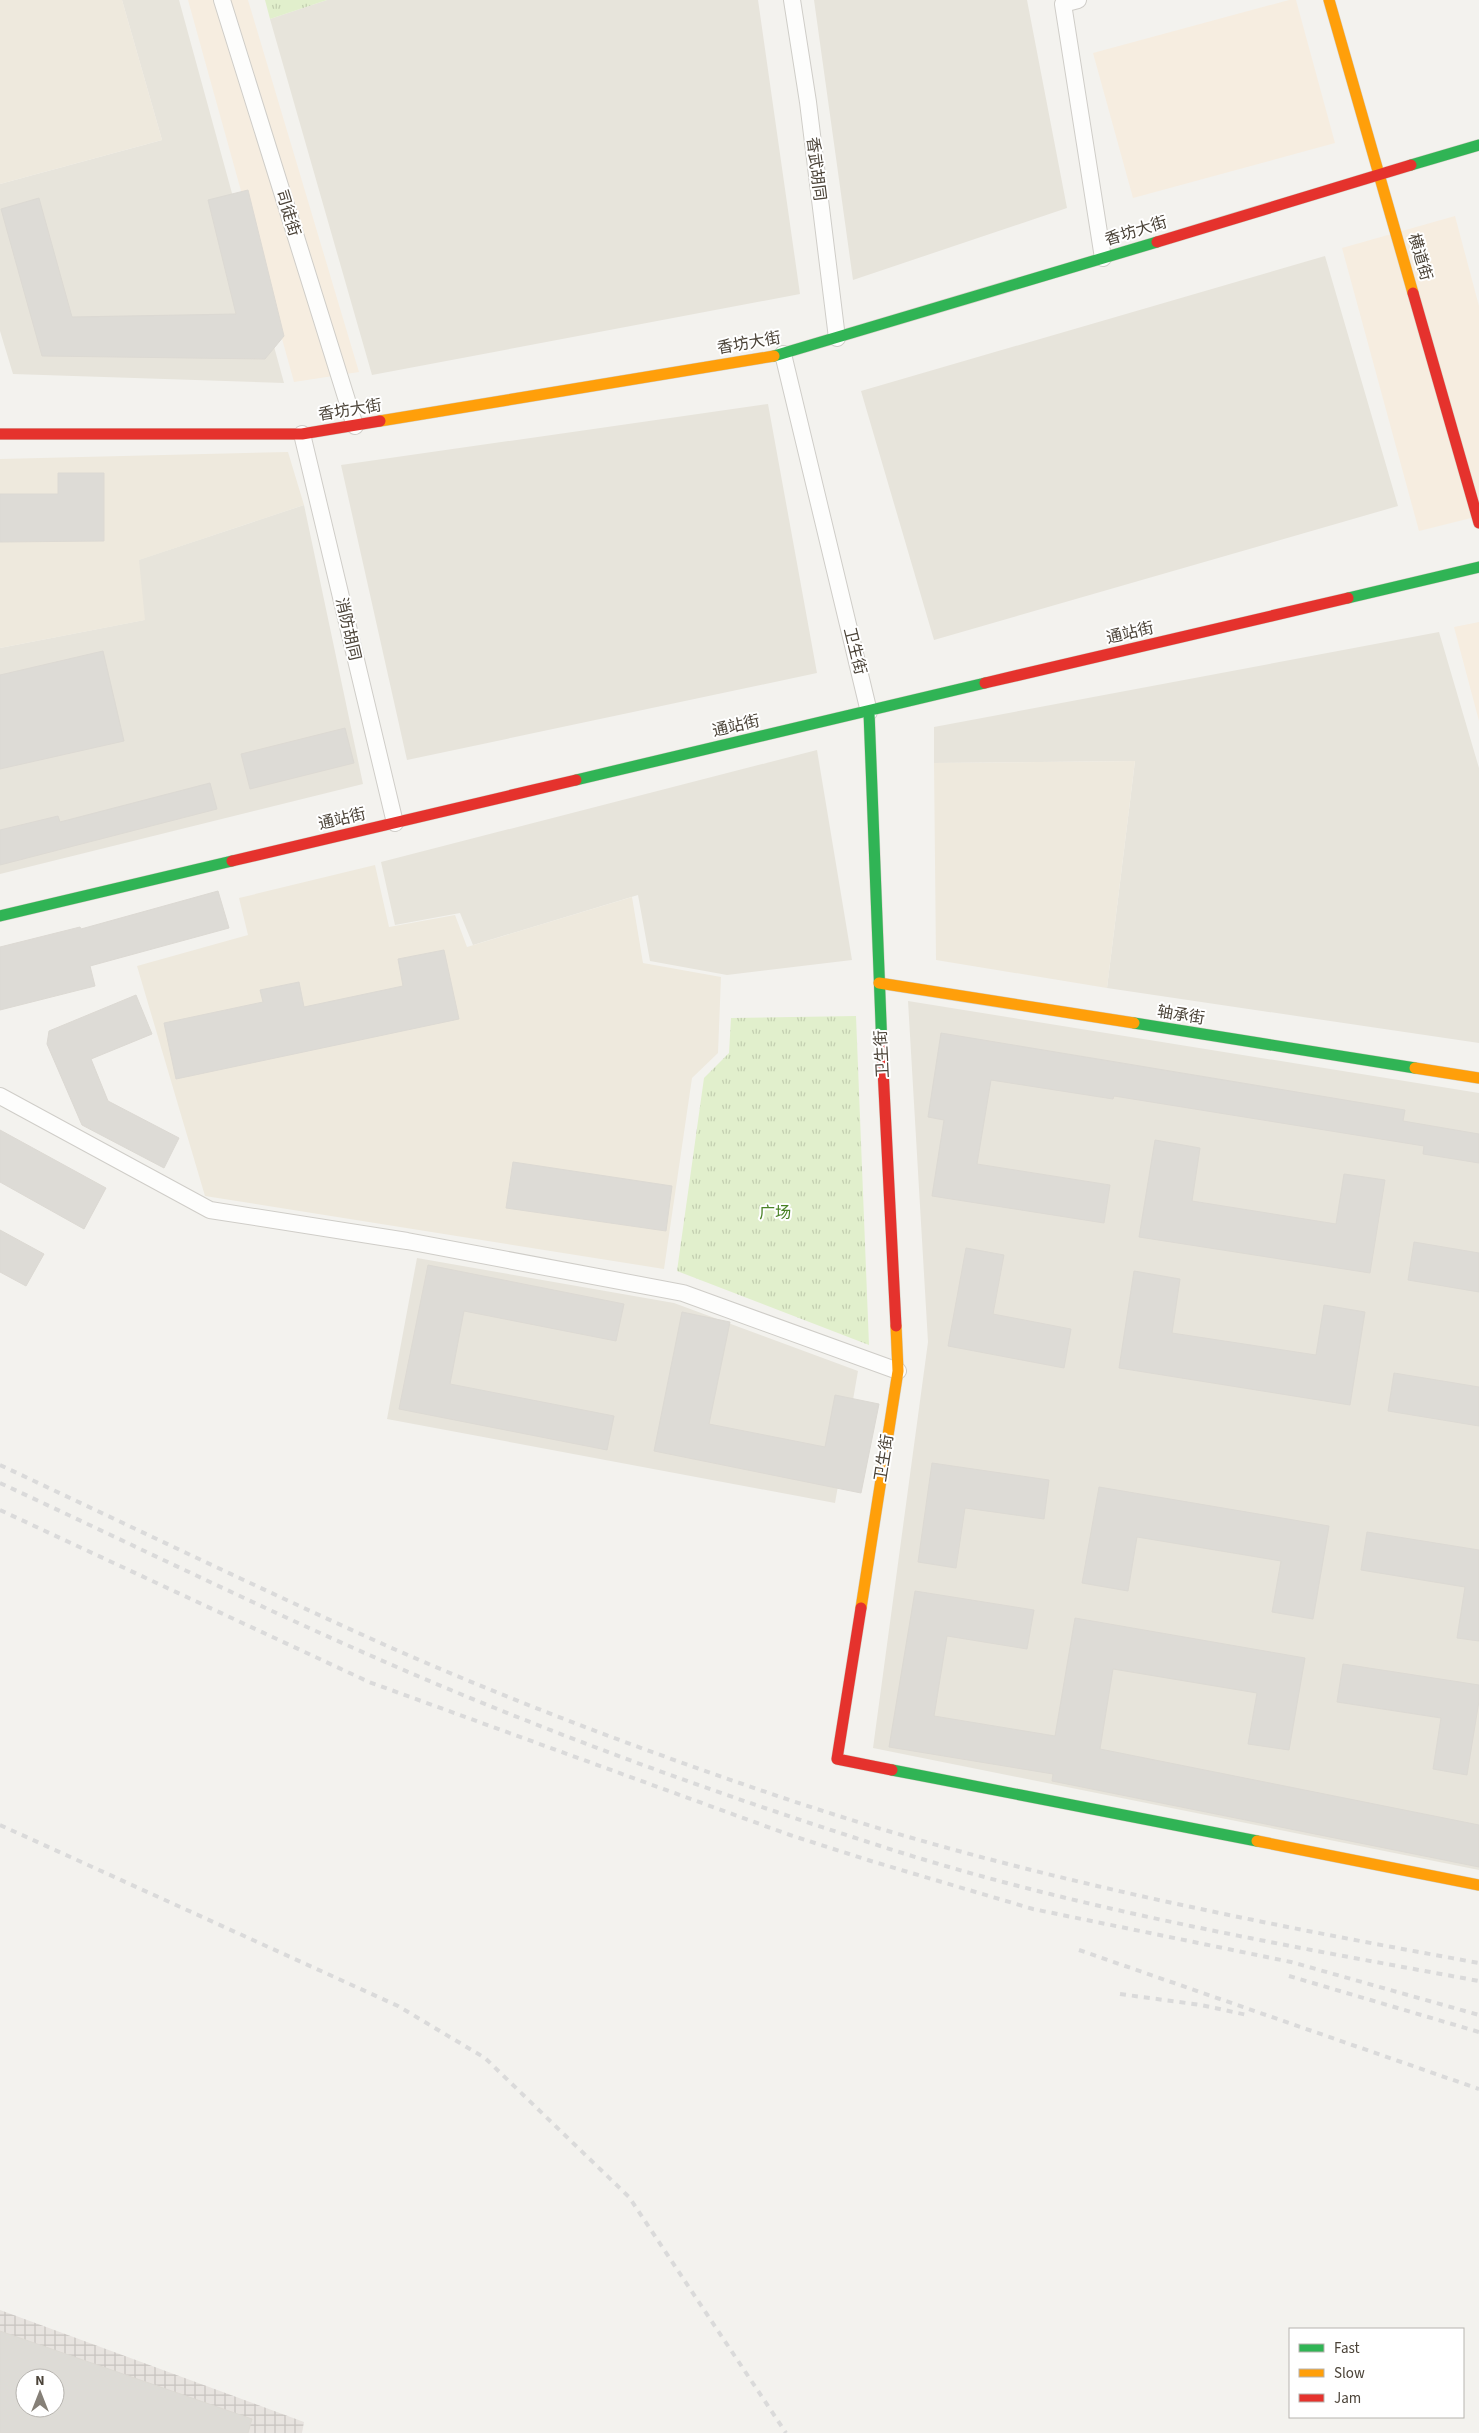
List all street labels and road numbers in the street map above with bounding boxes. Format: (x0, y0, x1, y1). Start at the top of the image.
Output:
street label: 香武胡同 (801, 136, 831, 202)
street label: 司徒街 (270, 187, 306, 239)
street label: 香坊大街 (1102, 211, 1170, 251)
street label: 横道街 (1403, 231, 1437, 283)
street label: 香坊大街 (716, 327, 782, 359)
street label: 香坊大街 (317, 394, 383, 426)
street label: 消防胡同 (330, 595, 366, 663)
street label: 通站街 (1104, 617, 1156, 649)
street label: 卫生街 (839, 625, 871, 677)
street label: 通站街 (710, 710, 762, 742)
street label: 通站街 (316, 803, 368, 835)
street label: 轴承街 (1156, 1000, 1206, 1030)
street label: 卫生街 (870, 1029, 894, 1079)
street label: 卫生街 (869, 1433, 899, 1483)

